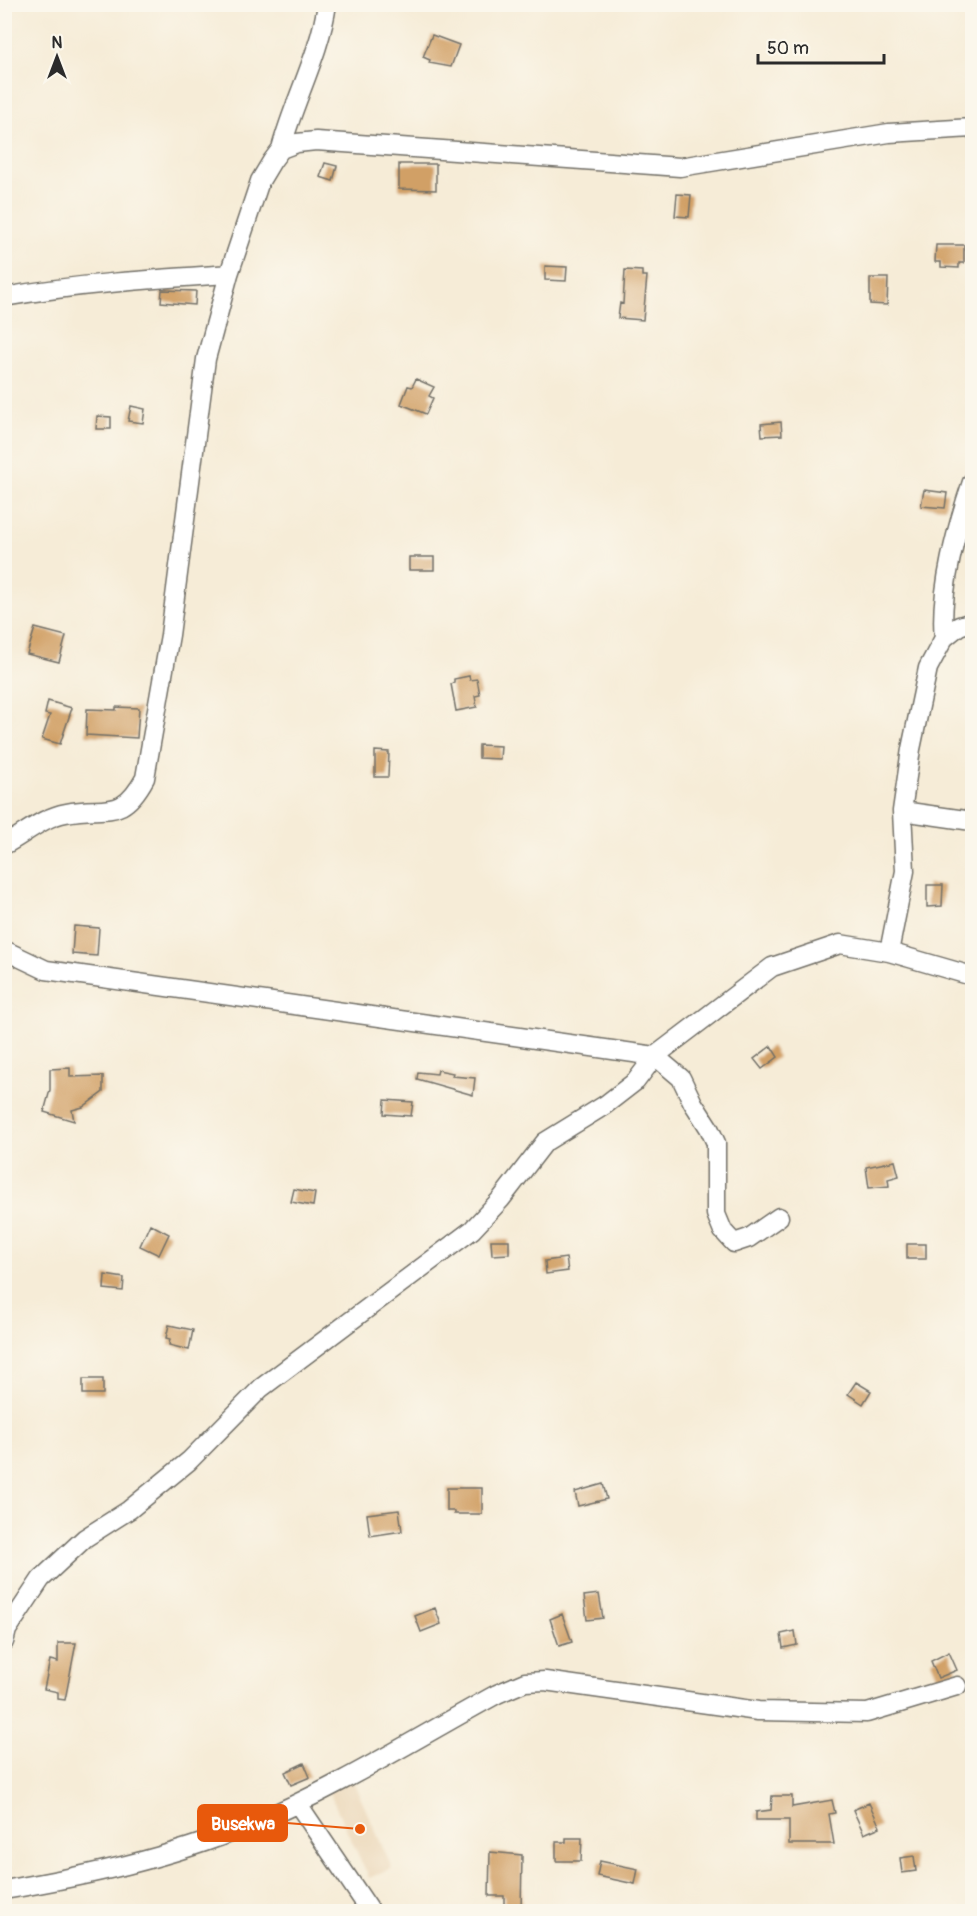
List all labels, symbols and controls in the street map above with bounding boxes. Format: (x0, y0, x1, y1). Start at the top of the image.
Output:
north arrow (27, 27, 87, 87)
scale bar (758, 27, 884, 65)
text: N (52, 33, 63, 53)
text: 50 m (767, 37, 809, 60)
callout: Busekwa (198, 1805, 287, 1841)
text: Busekwa (211, 1813, 276, 1836)

